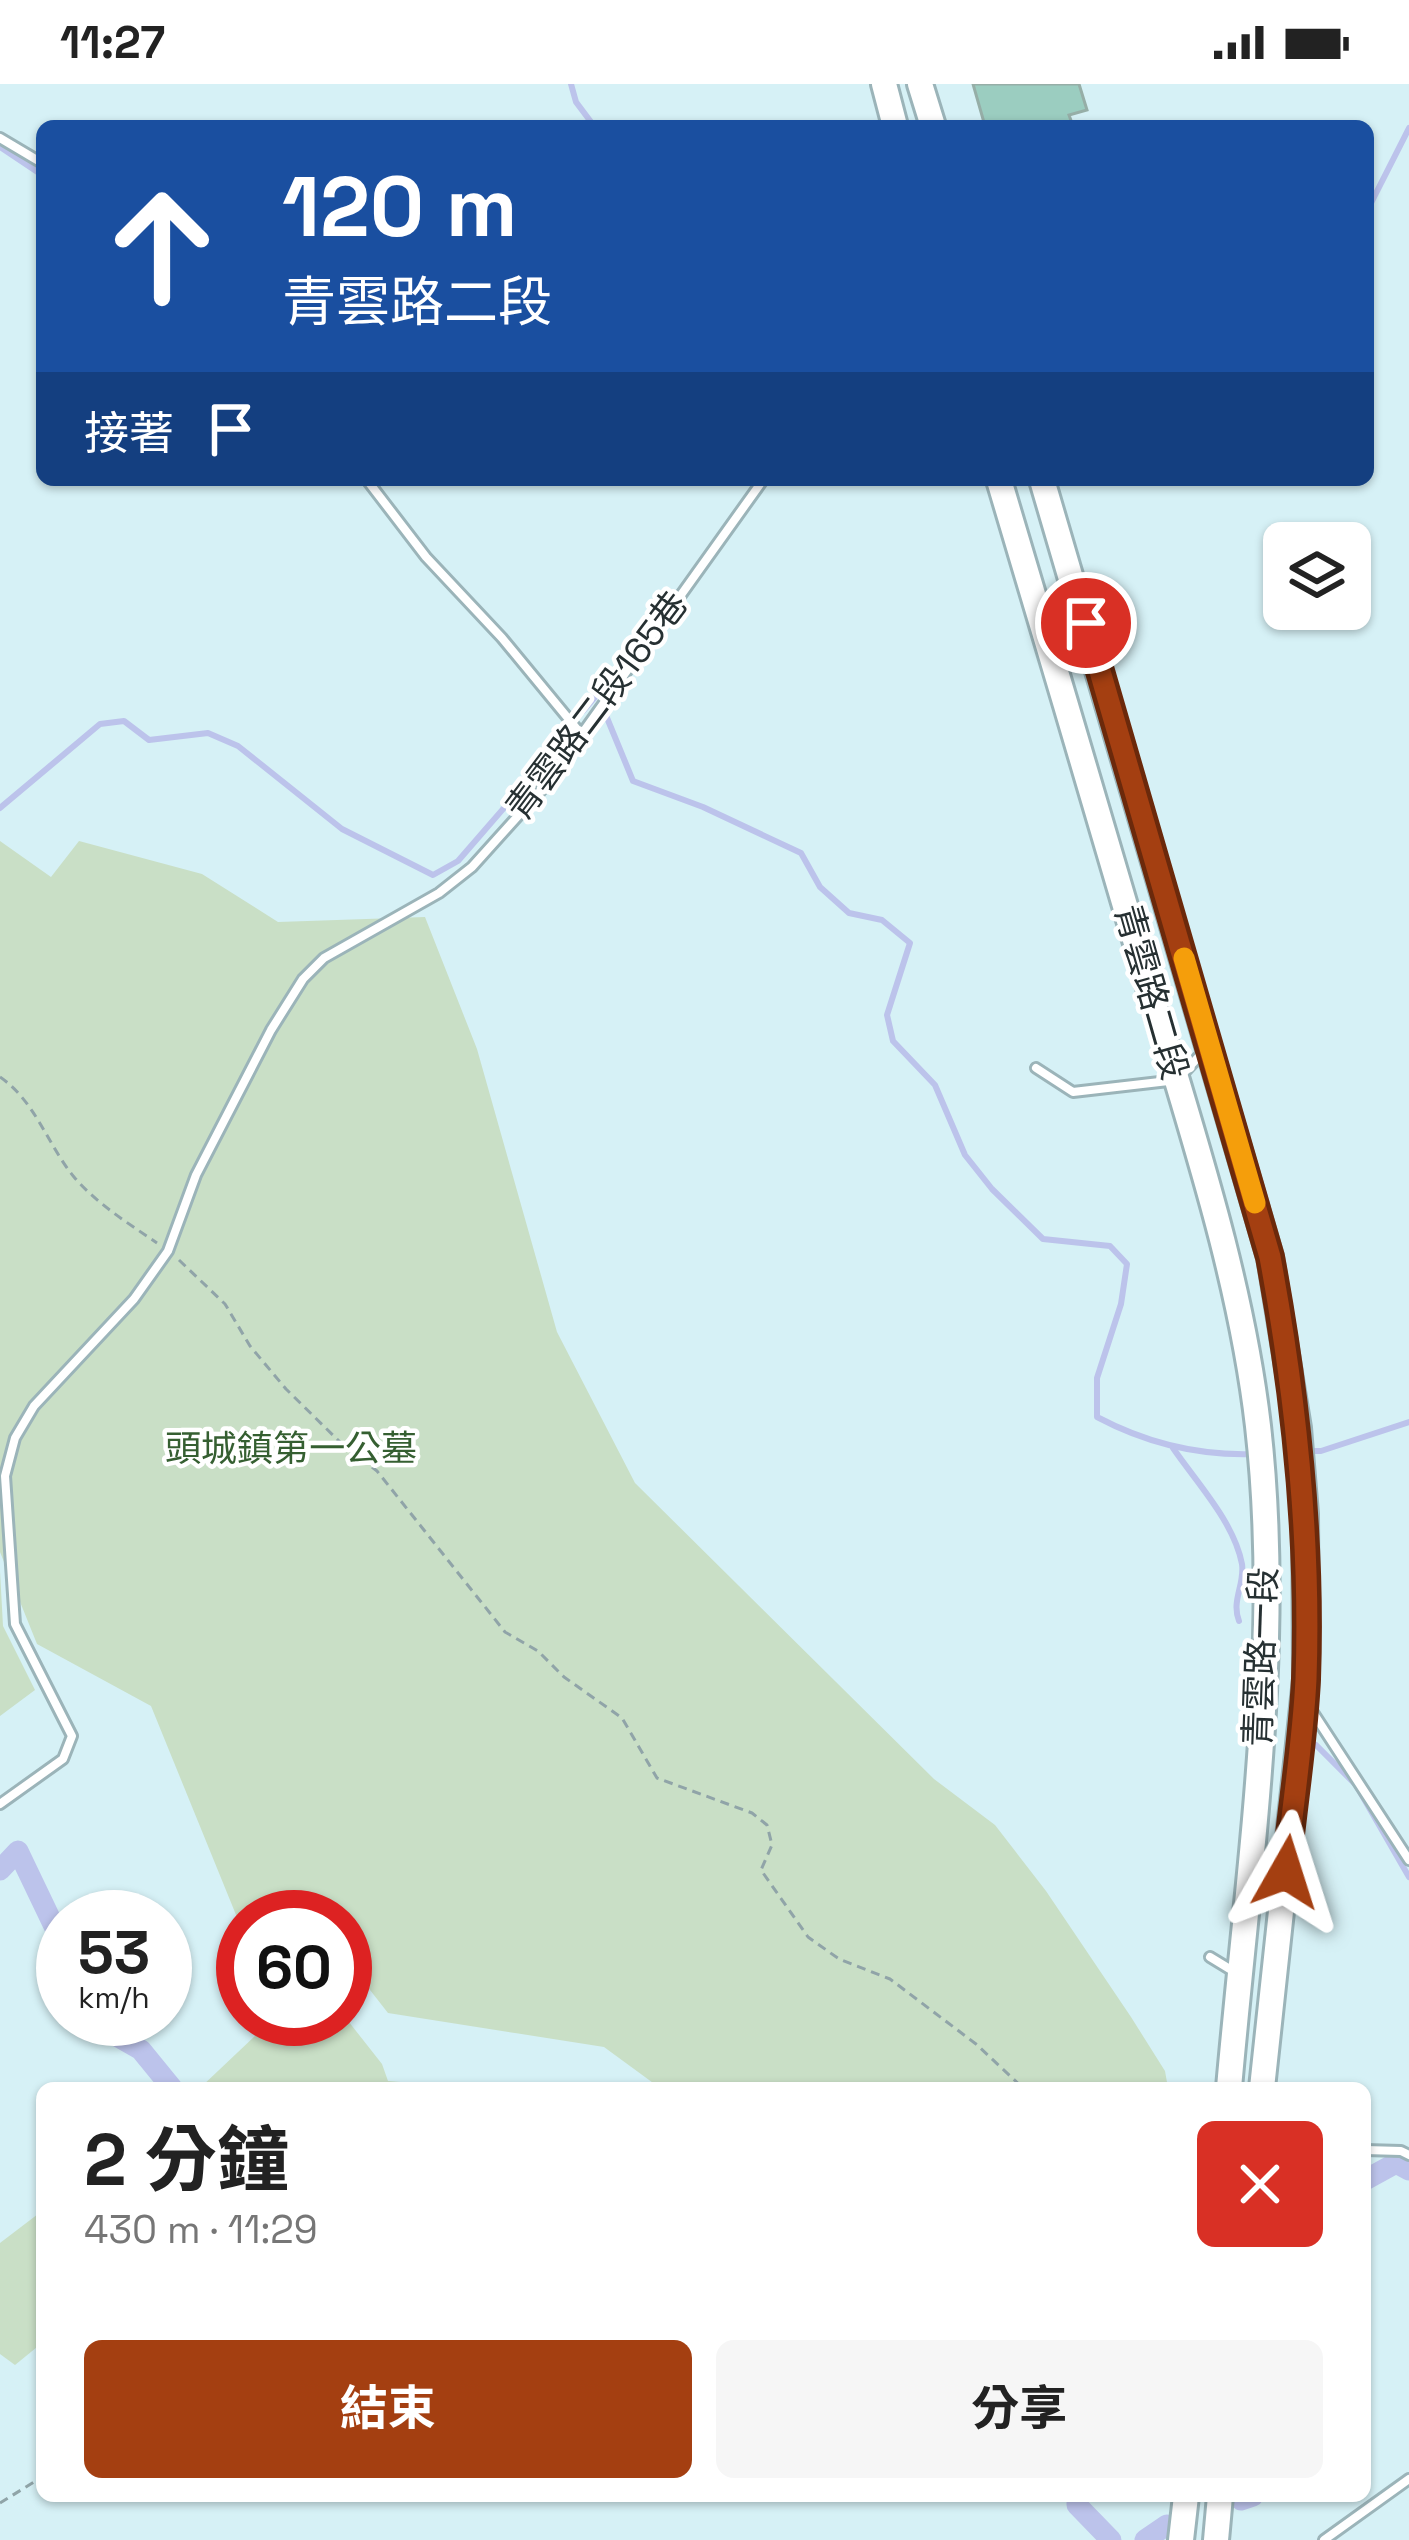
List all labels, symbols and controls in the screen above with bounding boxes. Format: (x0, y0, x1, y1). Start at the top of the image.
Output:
text: 11:27 (60, 14, 165, 71)
text: 120 m (282, 153, 517, 261)
icon: ahead (84, 168, 240, 324)
text: 青雲路二段 (282, 268, 552, 337)
icon: arrive (198, 396, 264, 462)
text: 接著 (84, 405, 174, 462)
map controls (1263, 522, 1371, 630)
button: layers (1263, 522, 1371, 630)
pin (1035, 572, 1137, 674)
street label: 青雲路二段165巷 (496, 582, 698, 830)
icon: arrive (1053, 590, 1119, 656)
street label: 青雲路二段 (1104, 899, 1198, 1085)
park label: 頭城鎮第一公墓 (165, 1426, 417, 1472)
street label: 青雲路一段 (1235, 1566, 1287, 1748)
position arrow (1223, 1809, 1349, 1935)
speed limit sign: 60 (216, 1890, 372, 2046)
text: 53 (78, 1914, 150, 1991)
text: km/h (78, 1978, 150, 2017)
text: 2 分鐘 (84, 2114, 289, 2206)
button: close (1197, 2121, 1323, 2247)
text: 430 m · 11:29 (84, 2205, 318, 2254)
button: 結束 (84, 2340, 692, 2478)
button: 分享 (716, 2340, 1323, 2478)

